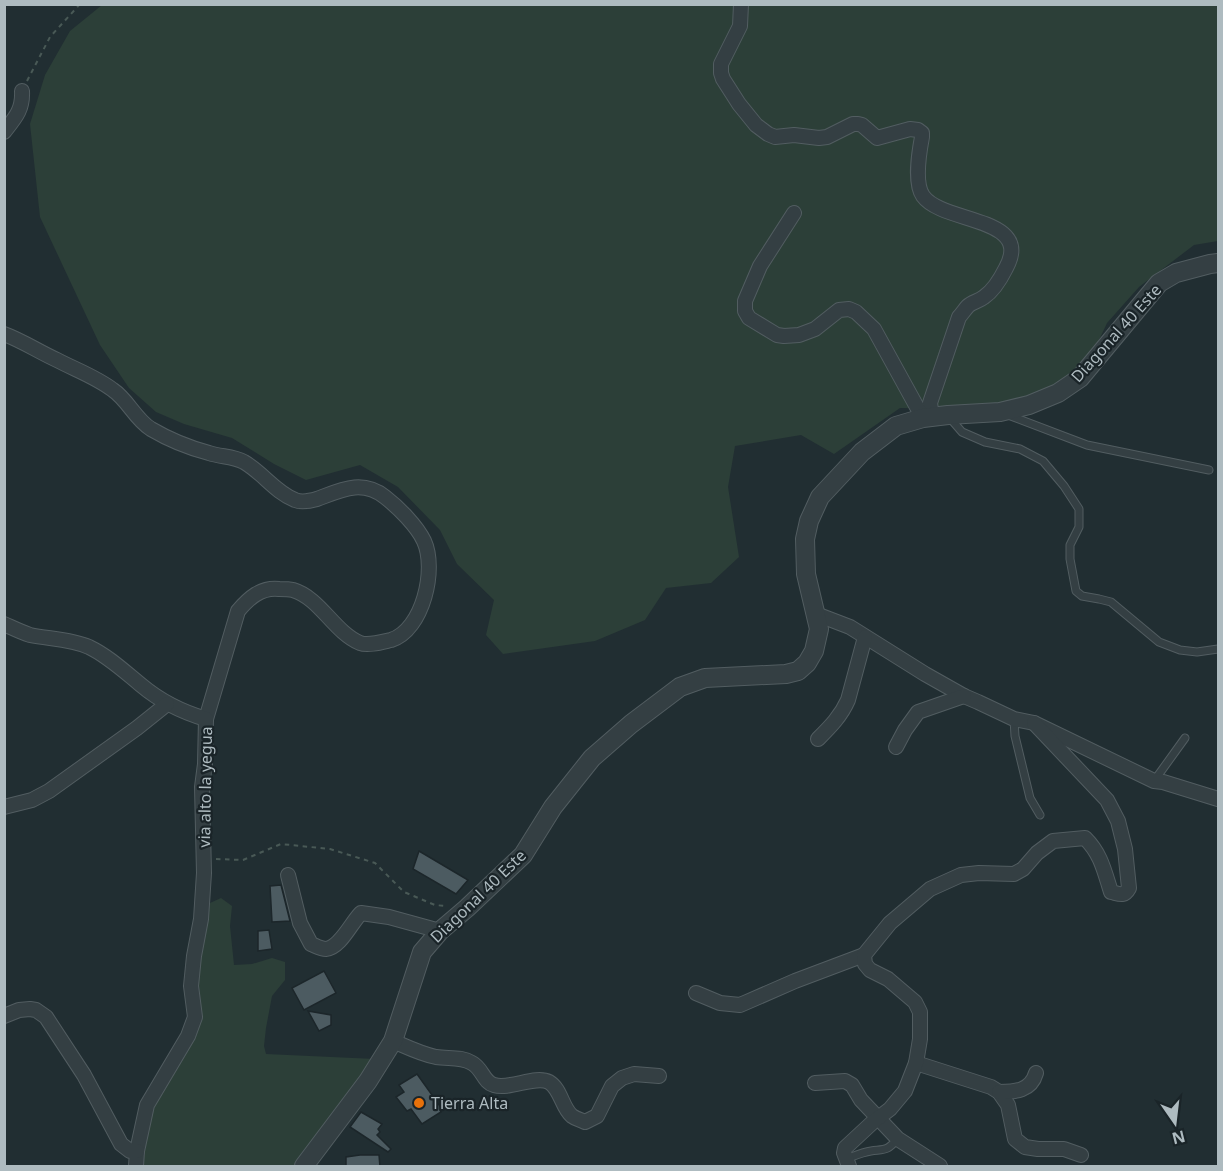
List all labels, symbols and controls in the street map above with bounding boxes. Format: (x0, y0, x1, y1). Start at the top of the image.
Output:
street label: Diagonal 40 Este (1066, 279, 1166, 387)
street label: via alto la yegua (193, 726, 217, 848)
street label: Diagonal 40 Este (425, 845, 531, 947)
place label: Tierra Alta (431, 1092, 508, 1114)
north arrow (1145, 1093, 1205, 1153)
marker: Tierra Alta (412, 1096, 426, 1110)
text: N (1170, 1125, 1188, 1150)

